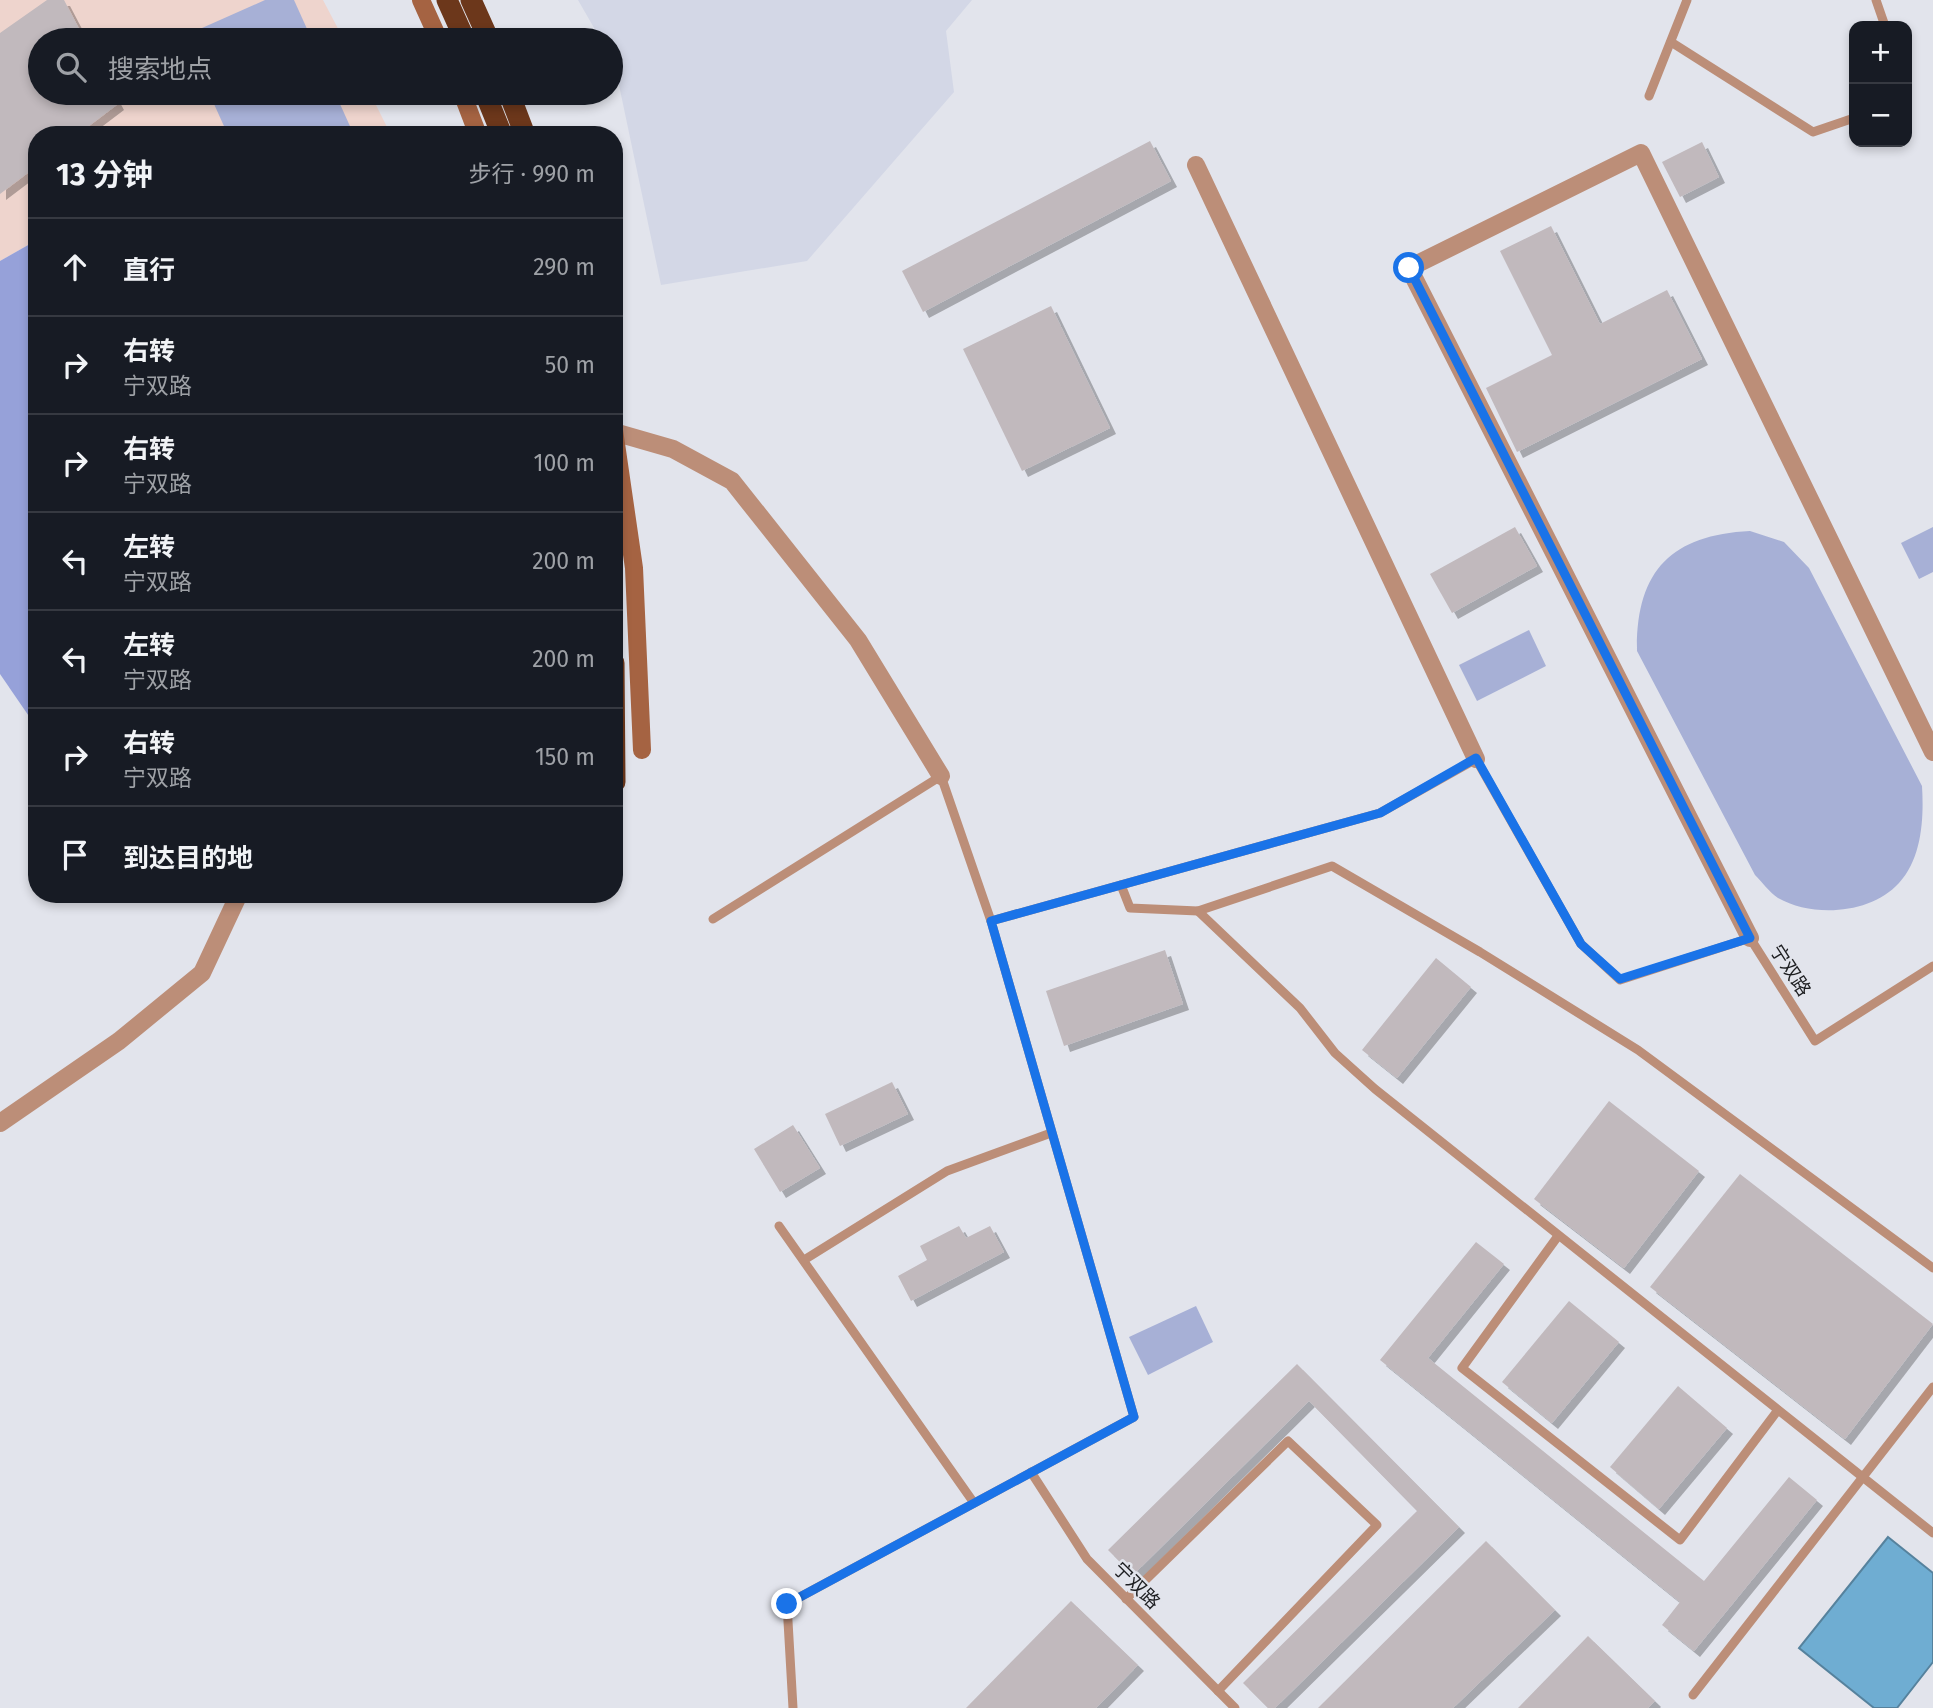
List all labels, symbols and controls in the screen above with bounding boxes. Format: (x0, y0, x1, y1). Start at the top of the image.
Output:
map controls (1849, 21, 1912, 147)
button: + (1849, 21, 1912, 84)
search box (28, 28, 623, 105)
icon: search (52, 48, 90, 86)
text: 搜索地点 (108, 54, 212, 85)
button: − (1849, 84, 1912, 147)
text: 13 分钟 (56, 157, 153, 193)
text: 步行 · 990 m (469, 160, 595, 188)
icon: ahead (56, 248, 94, 286)
route start (1393, 252, 1424, 283)
text: 290 m (533, 253, 595, 281)
text: 直行 (123, 255, 175, 286)
text: 右转 (123, 336, 175, 367)
icon: right (56, 346, 94, 384)
text: 50 m (545, 351, 595, 379)
text: 宁双路 (123, 372, 192, 400)
text: 右转 (123, 434, 175, 465)
icon: right (56, 444, 94, 482)
text: 100 m (534, 449, 595, 477)
text: 宁双路 (123, 470, 192, 498)
text: 左转 (123, 532, 175, 563)
icon: left (56, 542, 94, 580)
text: 200 m (532, 547, 595, 575)
text: 宁双路 (123, 568, 192, 596)
text: 左转 (123, 630, 175, 661)
icon: left (56, 640, 94, 678)
text: 200 m (532, 645, 595, 673)
text: 宁双路 (123, 666, 192, 694)
text: 右转 (123, 728, 175, 759)
icon: right (56, 738, 94, 776)
text: 150 m (535, 743, 595, 771)
text: 宁双路 (123, 764, 192, 792)
icon: arrive (56, 836, 94, 874)
text: 到达目的地 (123, 843, 253, 874)
street label: 宁双路 (1765, 940, 1816, 1000)
street label: 宁双路 (1108, 1557, 1165, 1614)
route end (771, 1588, 802, 1619)

